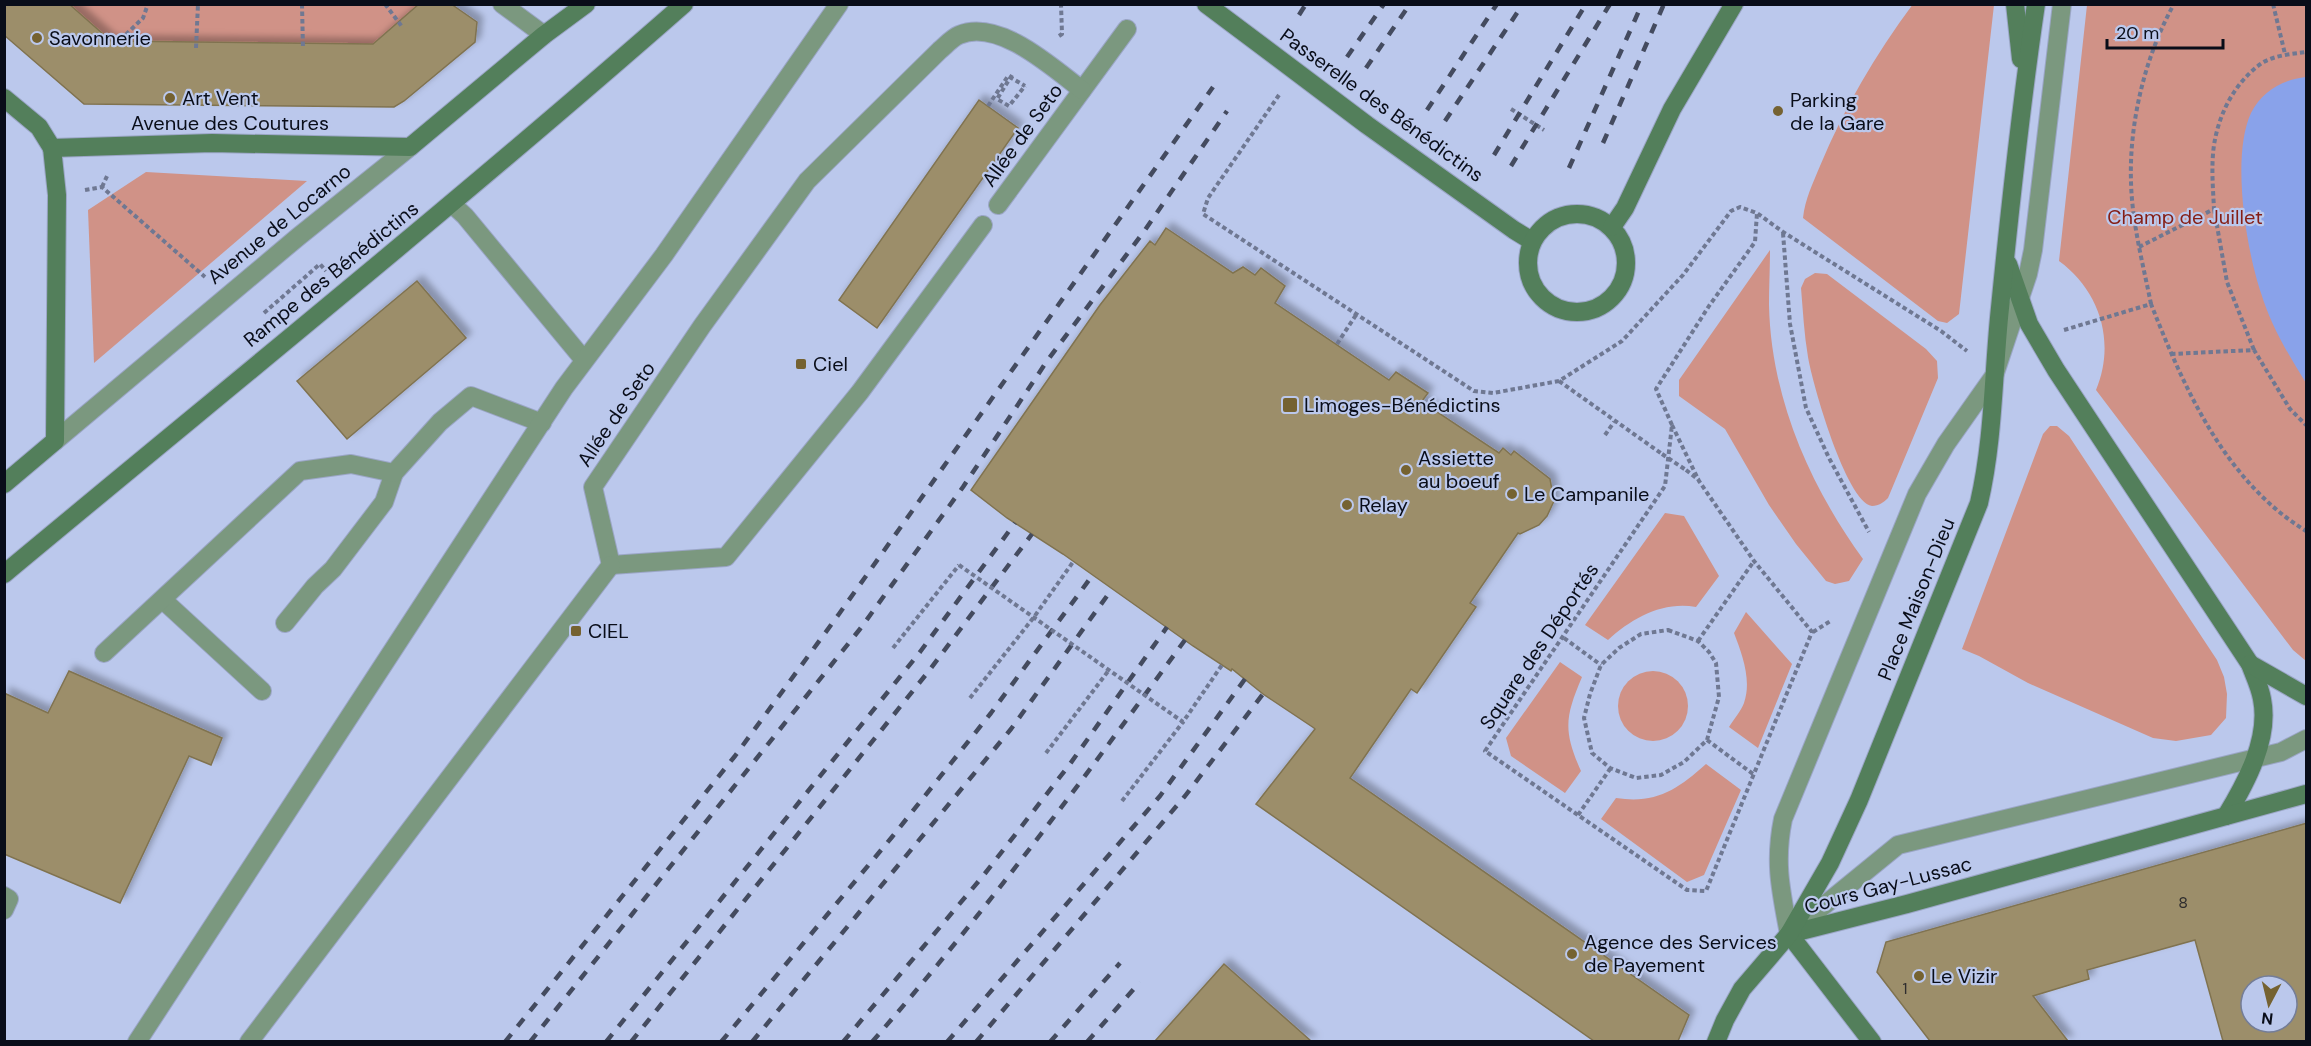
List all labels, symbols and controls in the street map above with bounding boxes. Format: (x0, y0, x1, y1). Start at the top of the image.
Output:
scale bar (2107, 12, 2222, 50)
text: 20 m (2116, 21, 2159, 45)
street label: Passerelle des Bénédictins (1275, 22, 1489, 188)
place label: Savonnerie (49, 25, 151, 51)
marker: Savonnerie (30, 31, 44, 45)
street label: Allée de Seto (976, 78, 1068, 192)
place label: Art Vent (182, 85, 259, 111)
place label: Parking de la Gare (1790, 87, 1884, 136)
marker: Art Vent (163, 91, 177, 105)
marker: Parking de la Gare (1771, 104, 1785, 118)
street label: Avenue des Coutures (131, 110, 329, 136)
street label: Avenue de Locarno (202, 158, 356, 290)
street label: Rampe des Bénédictins (238, 195, 424, 353)
park label: Champ de Juillet (2107, 204, 2263, 230)
place label: Ciel (813, 351, 848, 377)
street label: Allée de Seto (571, 356, 661, 472)
marker: Ciel (794, 357, 808, 371)
place label: Limoges-Bénédictins (1304, 392, 1501, 418)
marker: Limoges-Bénédictins (1281, 396, 1299, 414)
place label: Assiette au boeuf (1418, 445, 1500, 494)
marker: Assiette au boeuf (1399, 463, 1413, 477)
place label: Le Campanile (1524, 481, 1649, 507)
marker: Le Campanile (1505, 487, 1519, 501)
place label: Relay (1359, 492, 1408, 518)
marker: Relay (1340, 498, 1354, 512)
street label: Place Maison-Dieu (1872, 514, 1960, 684)
street label: Square des Déportés (1474, 558, 1604, 734)
place label: CIEL (588, 618, 629, 644)
marker: CIEL (569, 624, 583, 638)
street label: Cours Gay-Lussac (1801, 850, 1975, 920)
house number: 8 (2178, 892, 2188, 913)
place label: Agence des Services de Payement (1584, 929, 1777, 978)
marker: Agence des Services de Payement (1565, 947, 1579, 961)
place label: Le Vizir (1931, 963, 1997, 989)
marker: Le Vizir (1912, 969, 1926, 983)
north arrow (2239, 974, 2299, 1034)
house number: 1 (1903, 978, 1908, 999)
text: N (2260, 1007, 2274, 1030)

